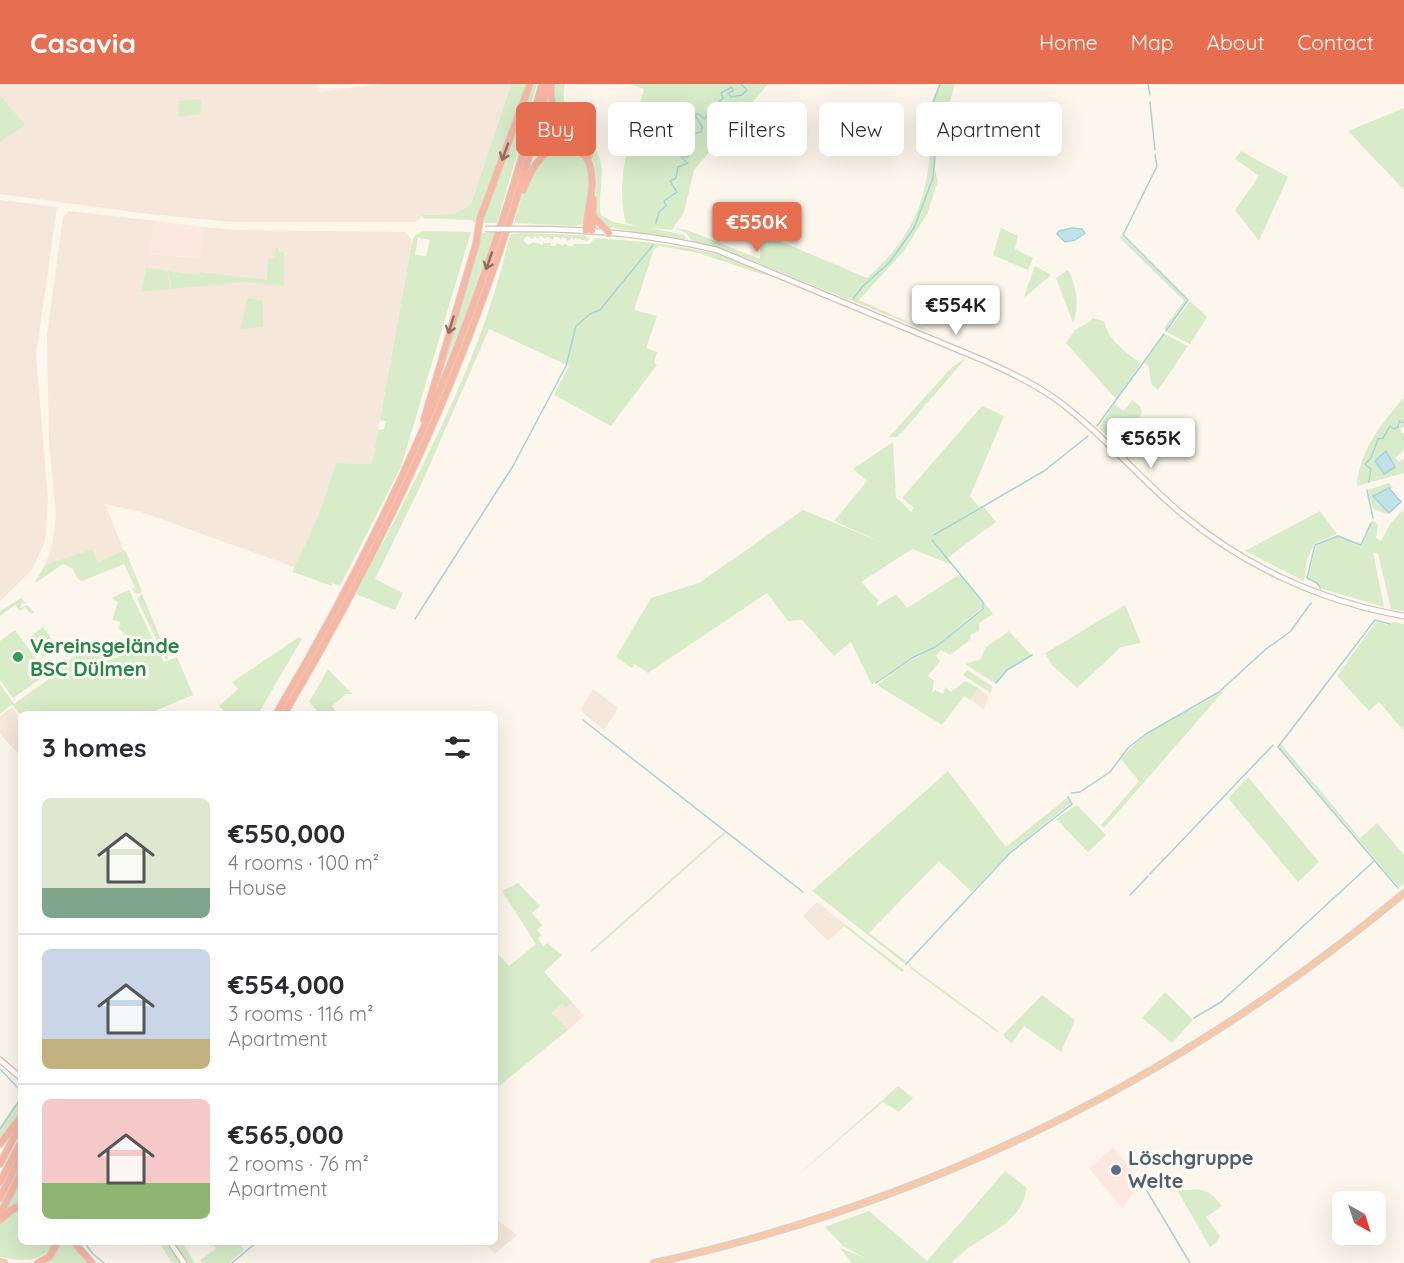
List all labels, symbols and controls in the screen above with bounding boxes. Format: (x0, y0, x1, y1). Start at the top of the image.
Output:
text: Casavia (30, 25, 136, 60)
text: Home (1039, 29, 1098, 55)
text: Map (1131, 29, 1174, 55)
text: About (1207, 29, 1265, 55)
text: Contact (1298, 29, 1374, 55)
chip: Buy (516, 102, 596, 156)
chip: Rent (608, 102, 695, 156)
chip: Filters (707, 102, 807, 156)
chip: New (819, 102, 904, 156)
chip: Apartment (916, 102, 1062, 156)
one-way arrow (498, 142, 509, 160)
pin: €550K (715, 202, 799, 253)
text: €550K (727, 209, 787, 234)
one-way arrow (483, 251, 494, 270)
pin: €554K (914, 285, 998, 336)
text: €554K (926, 292, 986, 317)
one-way arrow (444, 315, 455, 334)
pin: €565K (1109, 418, 1193, 469)
text: €565K (1121, 425, 1181, 450)
place label: Vereinsgelände BSC Dülmen (30, 633, 180, 681)
marker: Vereinsgelände BSC Dülmen (11, 650, 25, 664)
text: 3 homes (42, 731, 147, 764)
icon: filters (441, 731, 474, 764)
text: €550,000 (228, 817, 345, 850)
icon: home (90, 822, 162, 894)
text: 4 rooms · 100 m² (228, 850, 379, 875)
text: House (228, 875, 287, 900)
text: €554,000 (228, 968, 345, 1001)
icon: home (90, 973, 162, 1045)
text: 3 rooms · 116 m² (228, 1001, 373, 1026)
text: Apartment (228, 1026, 328, 1051)
text: €565,000 (228, 1118, 344, 1151)
icon: home (90, 1123, 162, 1195)
place label: Löschgruppe Welte (1128, 1145, 1254, 1193)
text: 2 rooms · 76 m² (228, 1151, 369, 1176)
marker: Löschgruppe Welte (1109, 1163, 1123, 1177)
text: Apartment (228, 1176, 328, 1201)
north arrow (1332, 1191, 1386, 1245)
map controls (1332, 1191, 1386, 1245)

